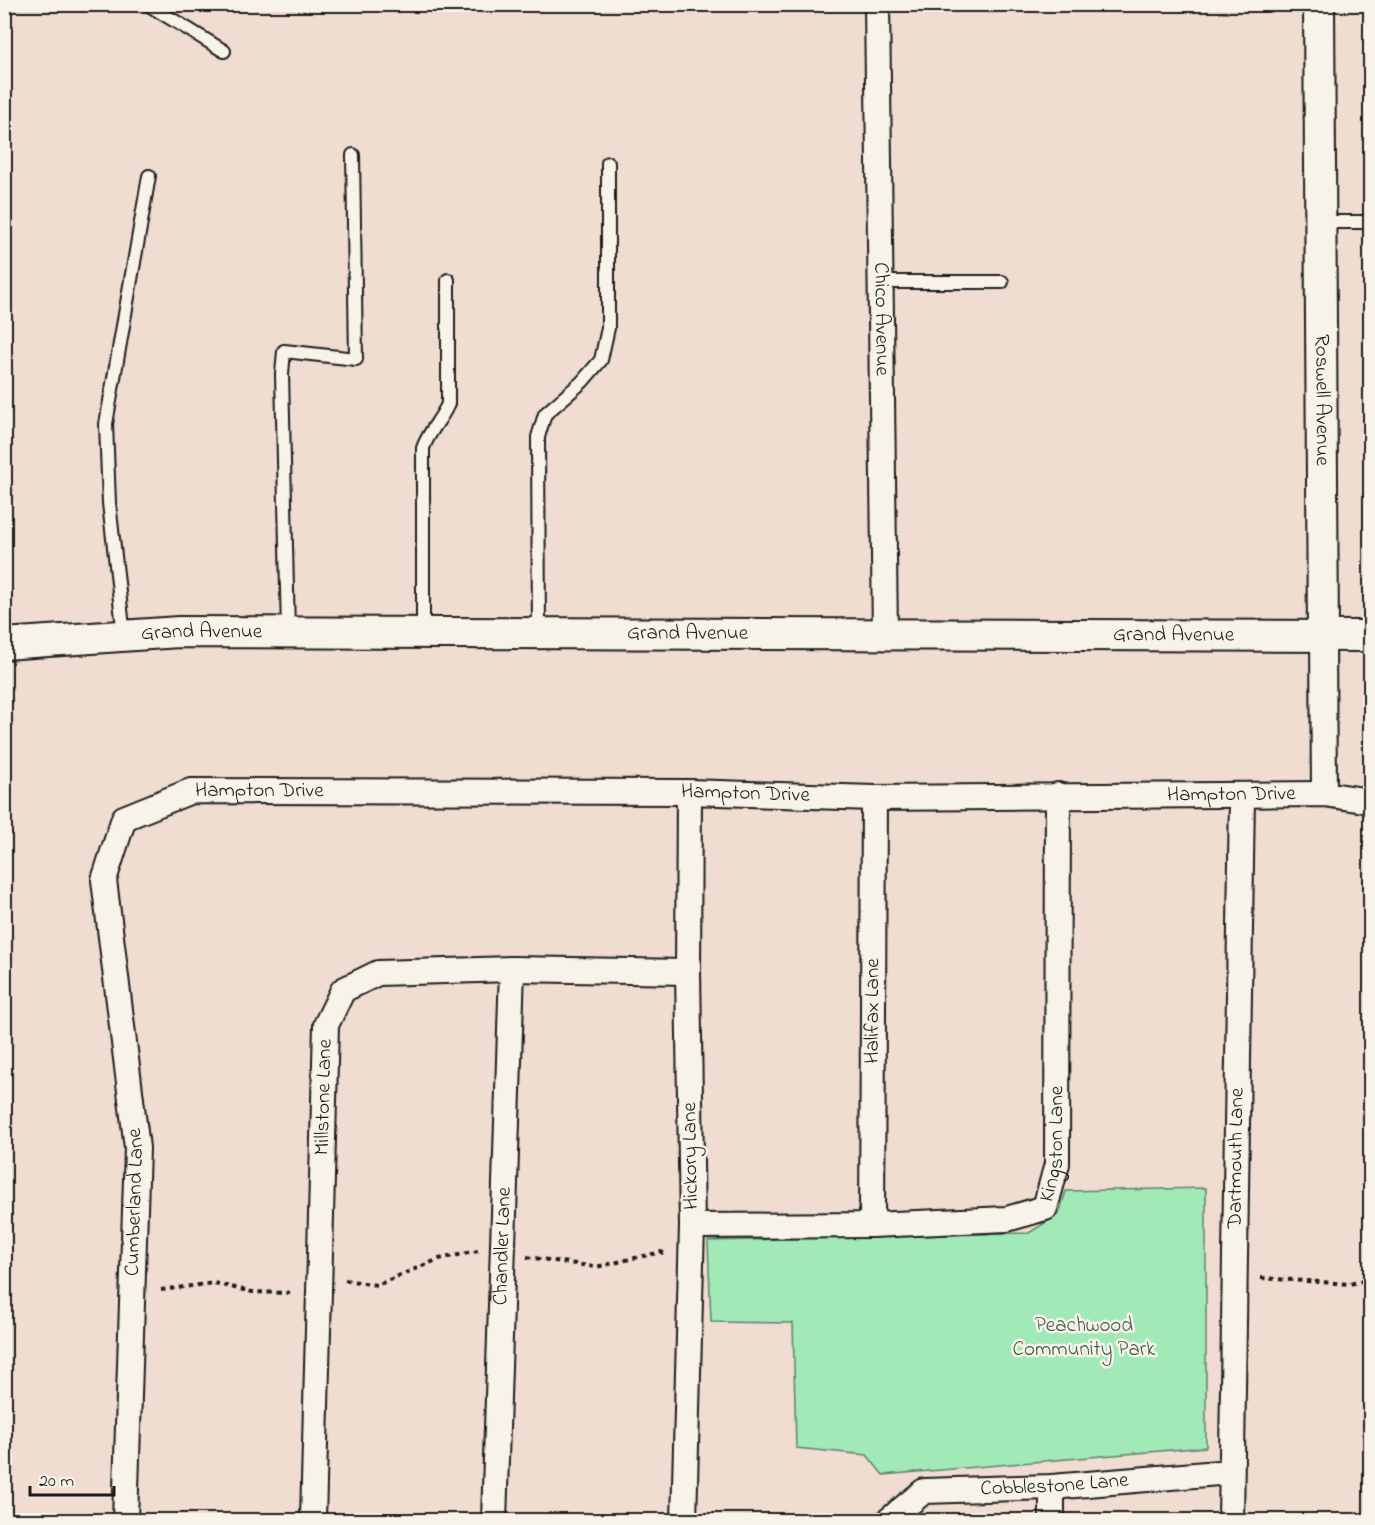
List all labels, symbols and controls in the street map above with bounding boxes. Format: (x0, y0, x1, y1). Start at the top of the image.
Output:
street label: Chico Avenue (865, 262, 897, 377)
street label: Roswell Avenue (1306, 334, 1337, 466)
street label: Grand Avenue (140, 617, 263, 650)
street label: Grand Avenue (627, 619, 749, 649)
street label: Grand Avenue (1113, 620, 1235, 651)
street label: Hampton Drive (195, 776, 324, 806)
street label: Hampton Drive (681, 777, 811, 811)
street label: Hampton Drive (1167, 779, 1296, 810)
street label: Halifax Lane (858, 958, 888, 1064)
street label: Millstone Lane (308, 1038, 341, 1156)
street label: Kingston Lane (1032, 1085, 1072, 1205)
street label: Dartmouth Lane (1220, 1087, 1253, 1230)
street label: Hickory Lane (675, 1101, 709, 1210)
street label: Cumberland Lane (118, 1126, 152, 1277)
street label: Chandler Lane (486, 1186, 520, 1306)
park label: Peachwood Community Park (1012, 1311, 1156, 1367)
scale bar (30, 1459, 114, 1497)
street label: Cobblestone Lane (980, 1466, 1130, 1504)
text: 20 m (39, 1469, 74, 1495)

